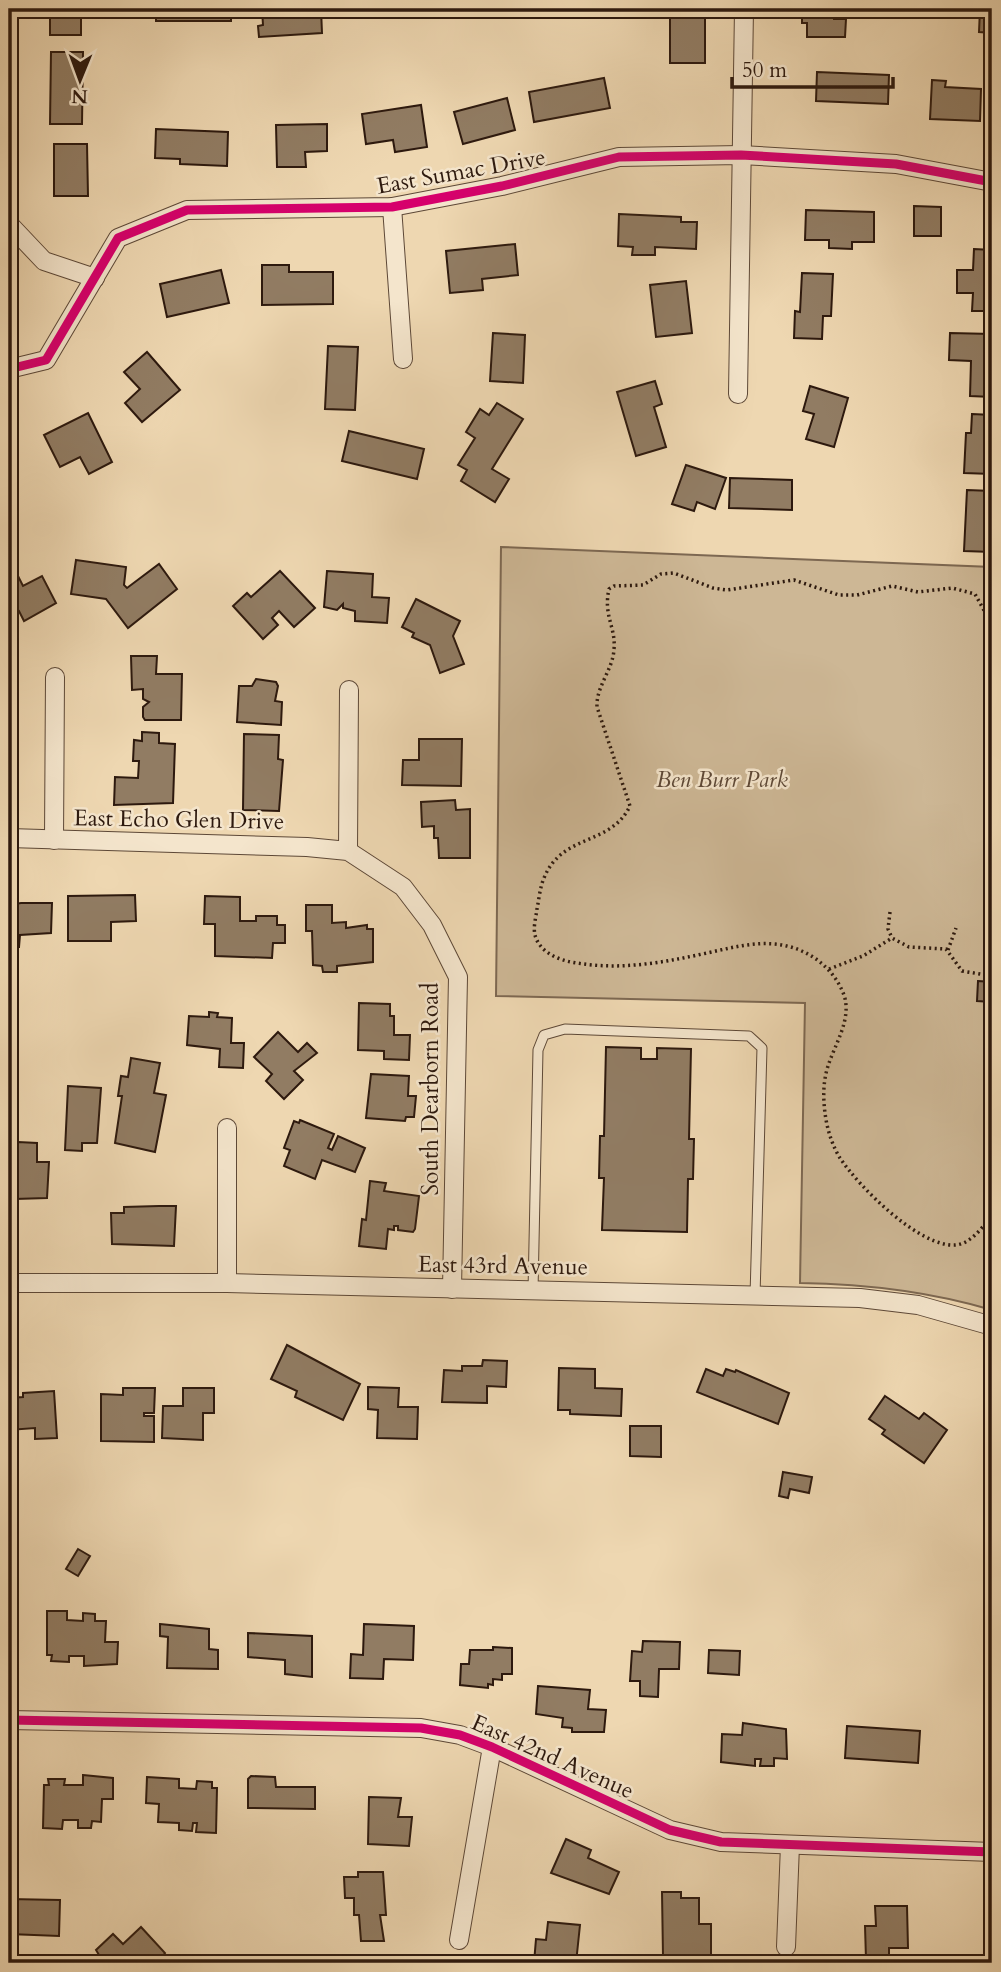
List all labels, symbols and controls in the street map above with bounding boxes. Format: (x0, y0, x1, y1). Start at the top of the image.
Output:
north arrow (46, 46, 116, 116)
scale bar (732, 46, 892, 90)
text: 50 m (742, 56, 787, 85)
text: N (71, 83, 88, 109)
street label: East Sumac Drive (374, 141, 548, 202)
park label: Ben Burr Park (656, 764, 789, 795)
street label: East Echo Glen Drive (73, 802, 285, 837)
street label: South Dearborn Road (415, 982, 446, 1196)
street label: East 43rd Avenue (418, 1249, 588, 1282)
street label: East 42nd Avenue (467, 1707, 639, 1806)

